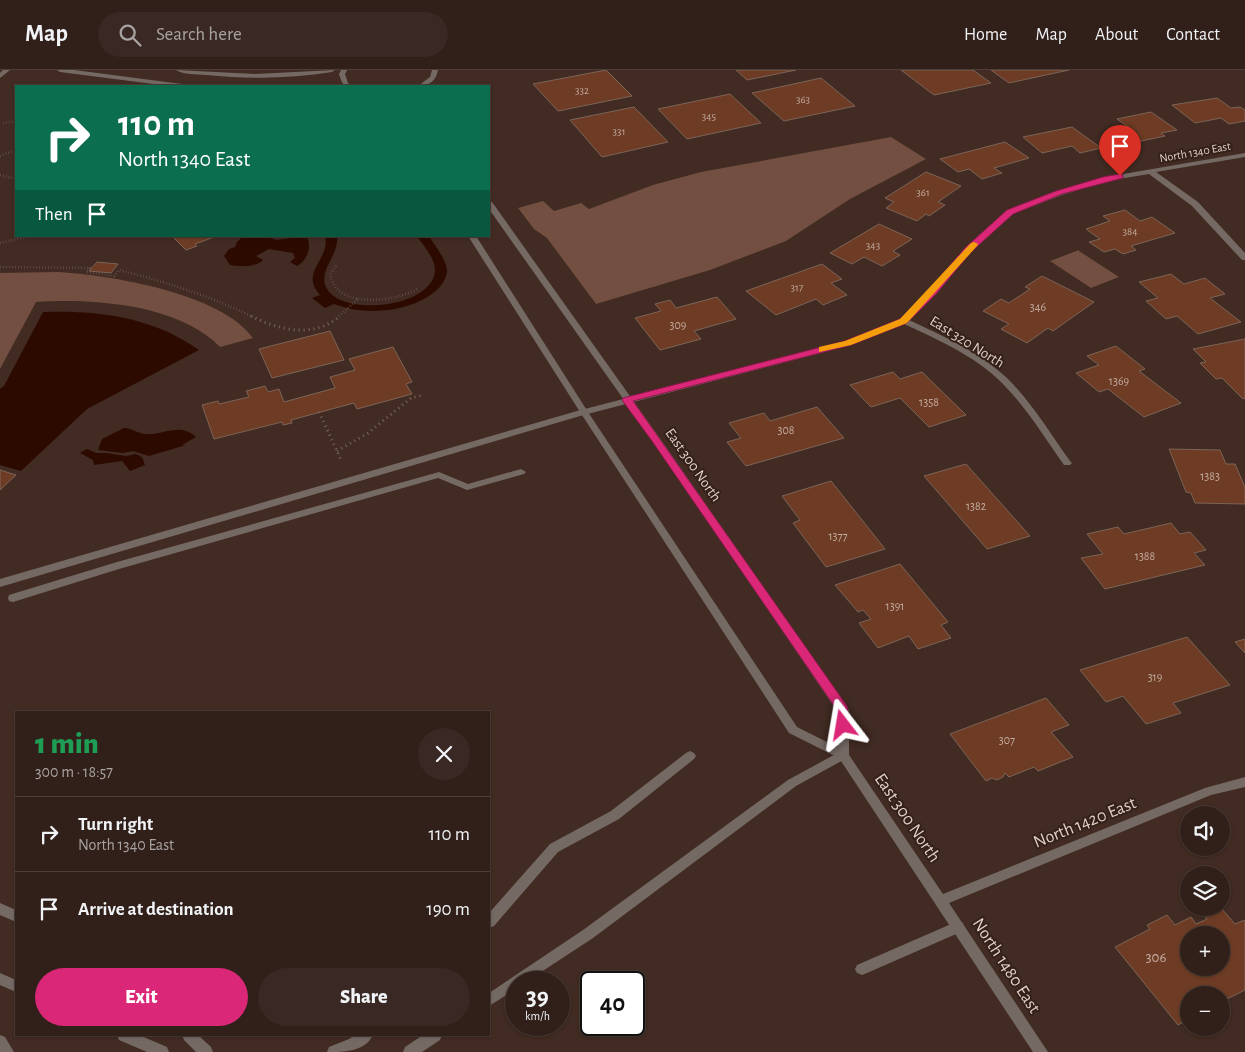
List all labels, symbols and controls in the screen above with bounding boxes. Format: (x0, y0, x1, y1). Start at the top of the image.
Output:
search box (98, 12, 448, 57)
icon: search (116, 21, 144, 49)
text: Map (25, 22, 68, 46)
text: Search here (156, 25, 242, 44)
text: Home (964, 26, 1007, 44)
text: Map (1035, 26, 1067, 44)
text: About (1095, 26, 1138, 44)
text: Contact (1166, 26, 1220, 44)
house number: 332 (575, 85, 589, 96)
house number: 363 (796, 94, 811, 105)
icon: right (35, 105, 100, 170)
text: 110 m (118, 107, 195, 142)
house number: 345 (702, 111, 717, 122)
pin (1099, 125, 1141, 176)
house number: 331 (613, 126, 625, 137)
icon: arrive (1106, 132, 1134, 160)
street label: North 1340 East (1158, 140, 1232, 164)
text: North 1340 East (118, 148, 250, 170)
house number: 361 (916, 187, 930, 198)
icon: arrive (83, 200, 111, 228)
text: Then (35, 205, 73, 224)
house number: 384 (1122, 226, 1138, 237)
house number: 343 (866, 240, 881, 251)
house number: 317 (791, 282, 804, 293)
house number: 346 (1030, 301, 1047, 313)
street label: East 320 North (927, 313, 1007, 371)
house number: 309 (670, 319, 687, 331)
house number: 1369 (1109, 375, 1130, 387)
house number: 1358 (919, 396, 939, 408)
house number: 308 (778, 424, 795, 436)
street label: East 300 North (662, 426, 724, 504)
house number: 1383 (1200, 470, 1220, 482)
house number: 1382 (966, 500, 987, 512)
house number: 1377 (828, 530, 848, 542)
house number: 1388 (1135, 550, 1156, 562)
house number: 1391 (886, 600, 904, 612)
house number: 319 (1148, 671, 1163, 683)
position arrow (816, 698, 868, 750)
button: close (418, 728, 470, 780)
text: 1 min (35, 729, 99, 759)
house number: 307 (999, 734, 1015, 746)
text: 300 m · 18:57 (35, 764, 113, 780)
street label: East 300 North (871, 770, 943, 866)
street label: North 1420 East (1031, 794, 1139, 852)
map controls (1180, 806, 1230, 1036)
button: sound (1180, 806, 1230, 856)
text: Turn right (78, 815, 153, 834)
icon: right (35, 820, 63, 848)
text: 110 m (429, 825, 470, 844)
text: North 1340 East (78, 837, 174, 853)
button: layers (1180, 866, 1230, 916)
icon: arrive (35, 895, 63, 923)
text: Arrive at destination (78, 900, 234, 919)
text: 190 m (426, 900, 470, 919)
street label: North 1480 East (969, 915, 1043, 1017)
button: + (1180, 926, 1230, 976)
house number: 306 (1145, 950, 1167, 965)
button: Exit (35, 968, 248, 1026)
button: Share (258, 968, 470, 1026)
speed limit sign: 40 (580, 971, 645, 1036)
text: 39 (526, 985, 549, 1010)
button: − (1180, 986, 1230, 1036)
text: km/h (525, 1010, 550, 1022)

